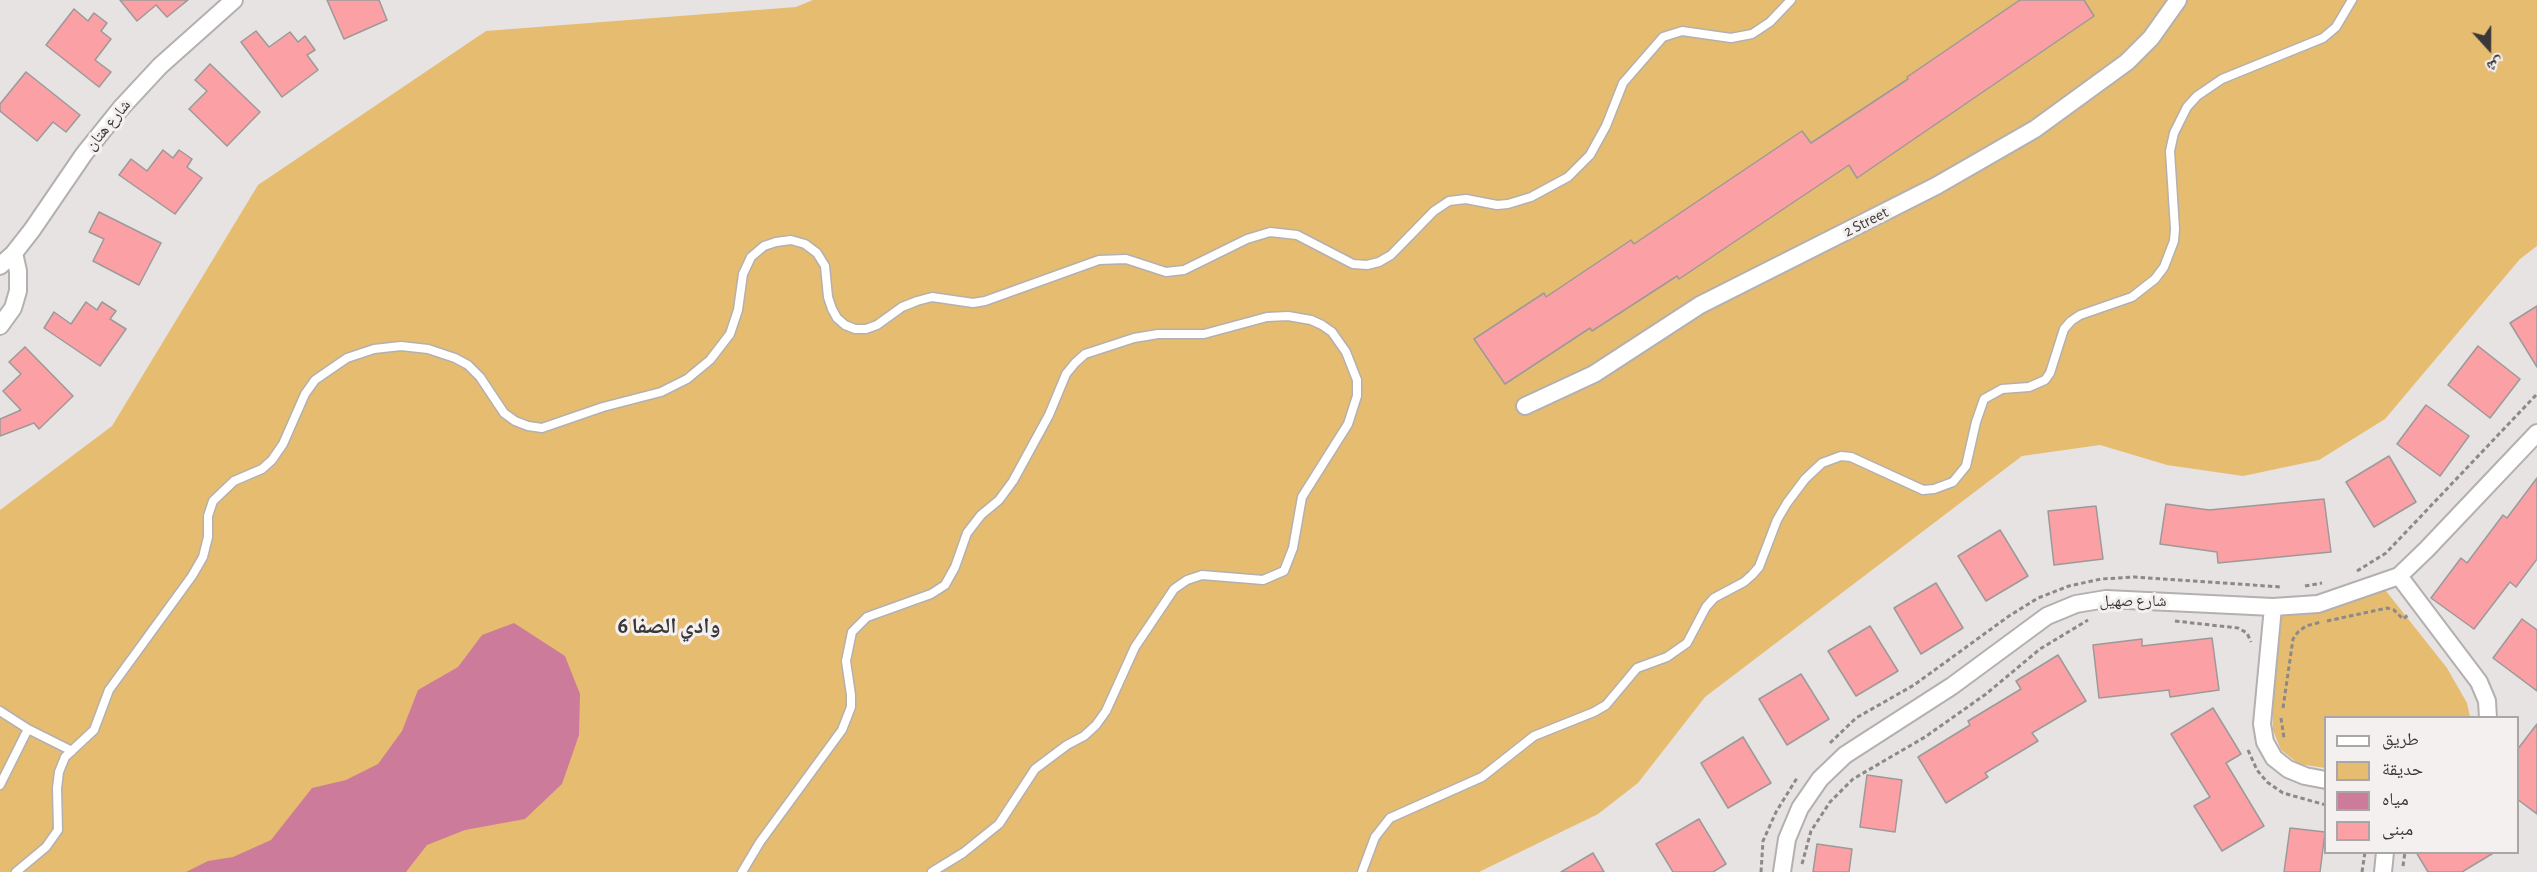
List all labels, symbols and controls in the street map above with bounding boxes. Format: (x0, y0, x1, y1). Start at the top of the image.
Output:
north arrow (2459, 18, 2519, 78)
text: ش (2485, 54, 2506, 75)
street label: شارع هتان (81, 96, 135, 154)
street label: 2 Street (1840, 203, 1892, 241)
street label: شارع صهيل (2100, 591, 2166, 611)
district label: وادي الصفا 6 (617, 613, 721, 639)
legend (2324, 716, 2519, 854)
text: طريق (2382, 731, 2419, 749)
text: حديقة (2382, 761, 2423, 779)
text: مياه (2382, 791, 2409, 809)
text: مبنى (2382, 821, 2413, 839)

